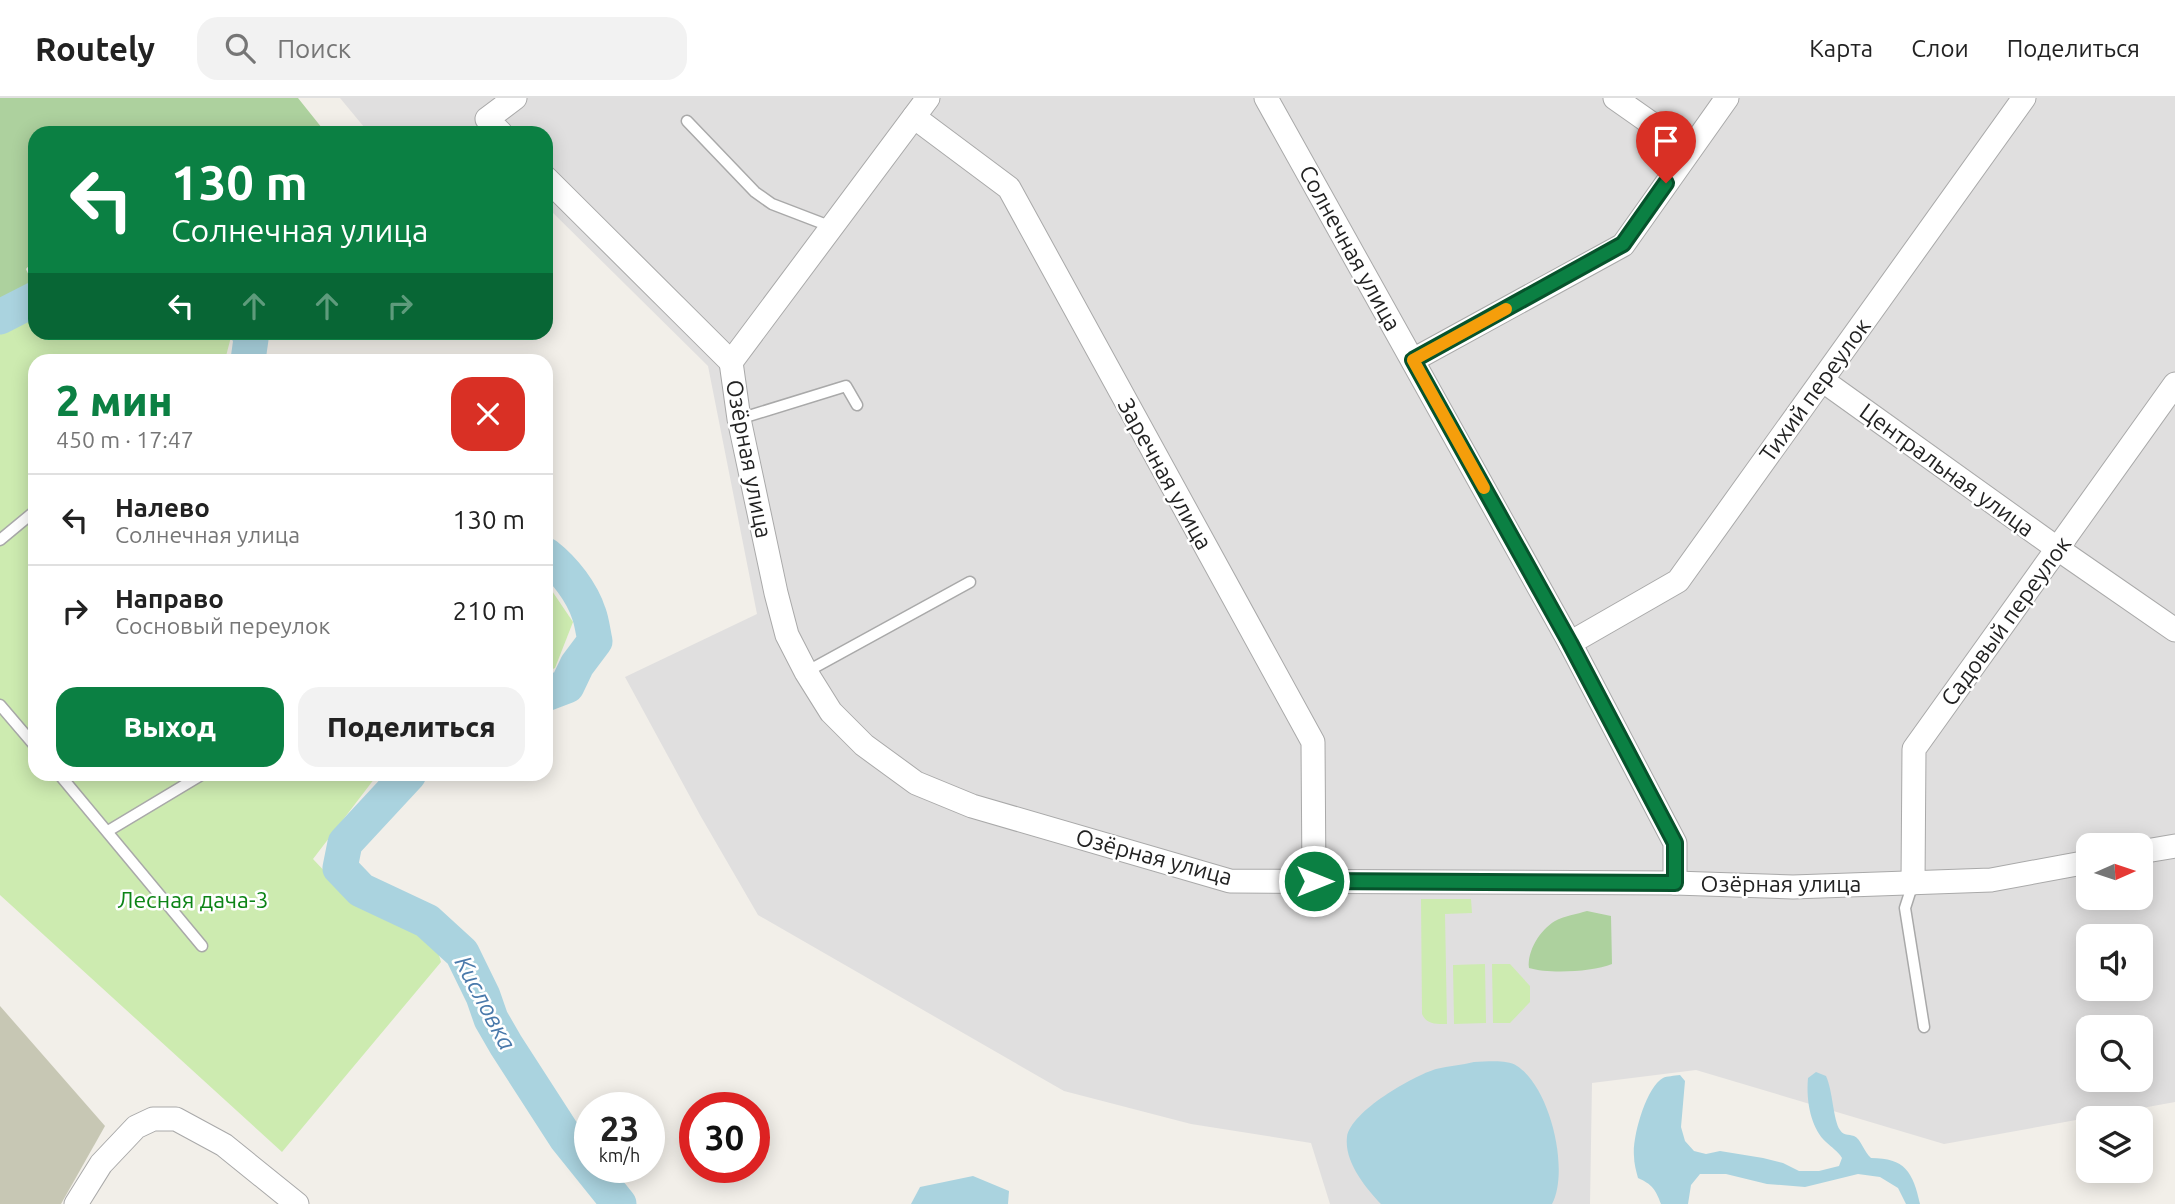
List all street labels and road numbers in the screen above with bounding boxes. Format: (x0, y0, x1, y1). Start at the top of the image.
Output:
street label: Солнечная улица (1295, 161, 1406, 335)
street label: Тихий переулок (1754, 313, 1875, 466)
street label: Озёрная улица (722, 378, 777, 540)
street label: Заречная улица (1114, 394, 1217, 554)
street label: Центральная улица (1855, 398, 2039, 541)
street label: Садовый переулок (1936, 531, 2075, 710)
street label: Озёрная улица (1073, 824, 1235, 889)
street label: Озёрная улица (1701, 871, 1861, 896)

